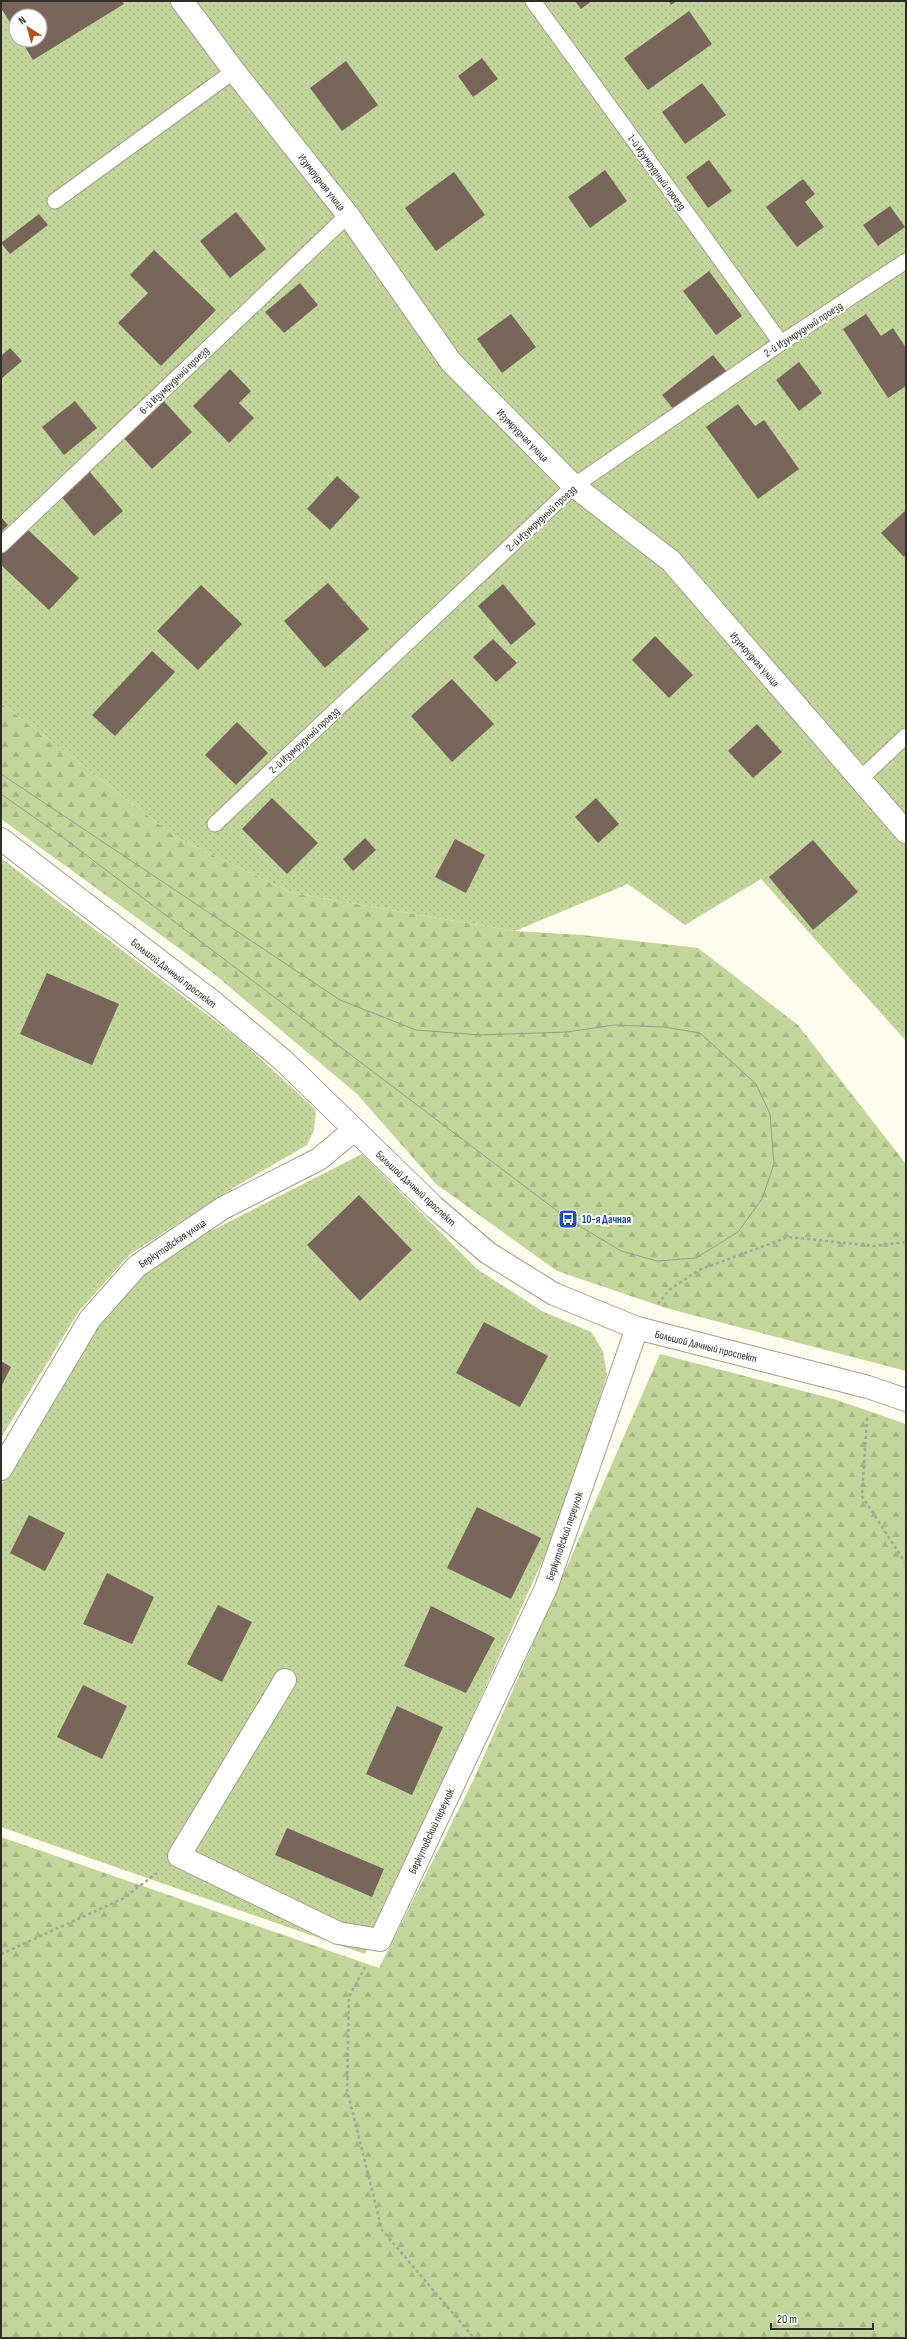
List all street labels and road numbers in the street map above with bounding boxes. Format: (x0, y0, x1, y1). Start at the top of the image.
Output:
street label: 1-й Изумрудный проезд (625, 132, 688, 213)
street label: Изумрудная улица (295, 151, 348, 213)
street label: 2-й Изумрудный проезд (761, 299, 845, 360)
street label: 6-й Изумрудный проезд (137, 344, 212, 417)
street label: Изумрудная улица (494, 406, 551, 465)
street label: 2-й Изумрудный проезд (504, 482, 579, 554)
street label: Изумрудная улица (727, 629, 782, 690)
street label: 2-й Изумрудный проезд (267, 704, 342, 776)
street label: Большой Дачный проспект (128, 936, 219, 1011)
street label: Большой Дачный проспект (373, 1148, 458, 1229)
street label: Беркутовская улица (136, 1216, 209, 1271)
street label: Большой Дачный проспект (653, 1327, 758, 1365)
street label: Беркутовский переулок (543, 1489, 586, 1582)
street label: Беркутовский переулок (406, 1786, 457, 1876)

